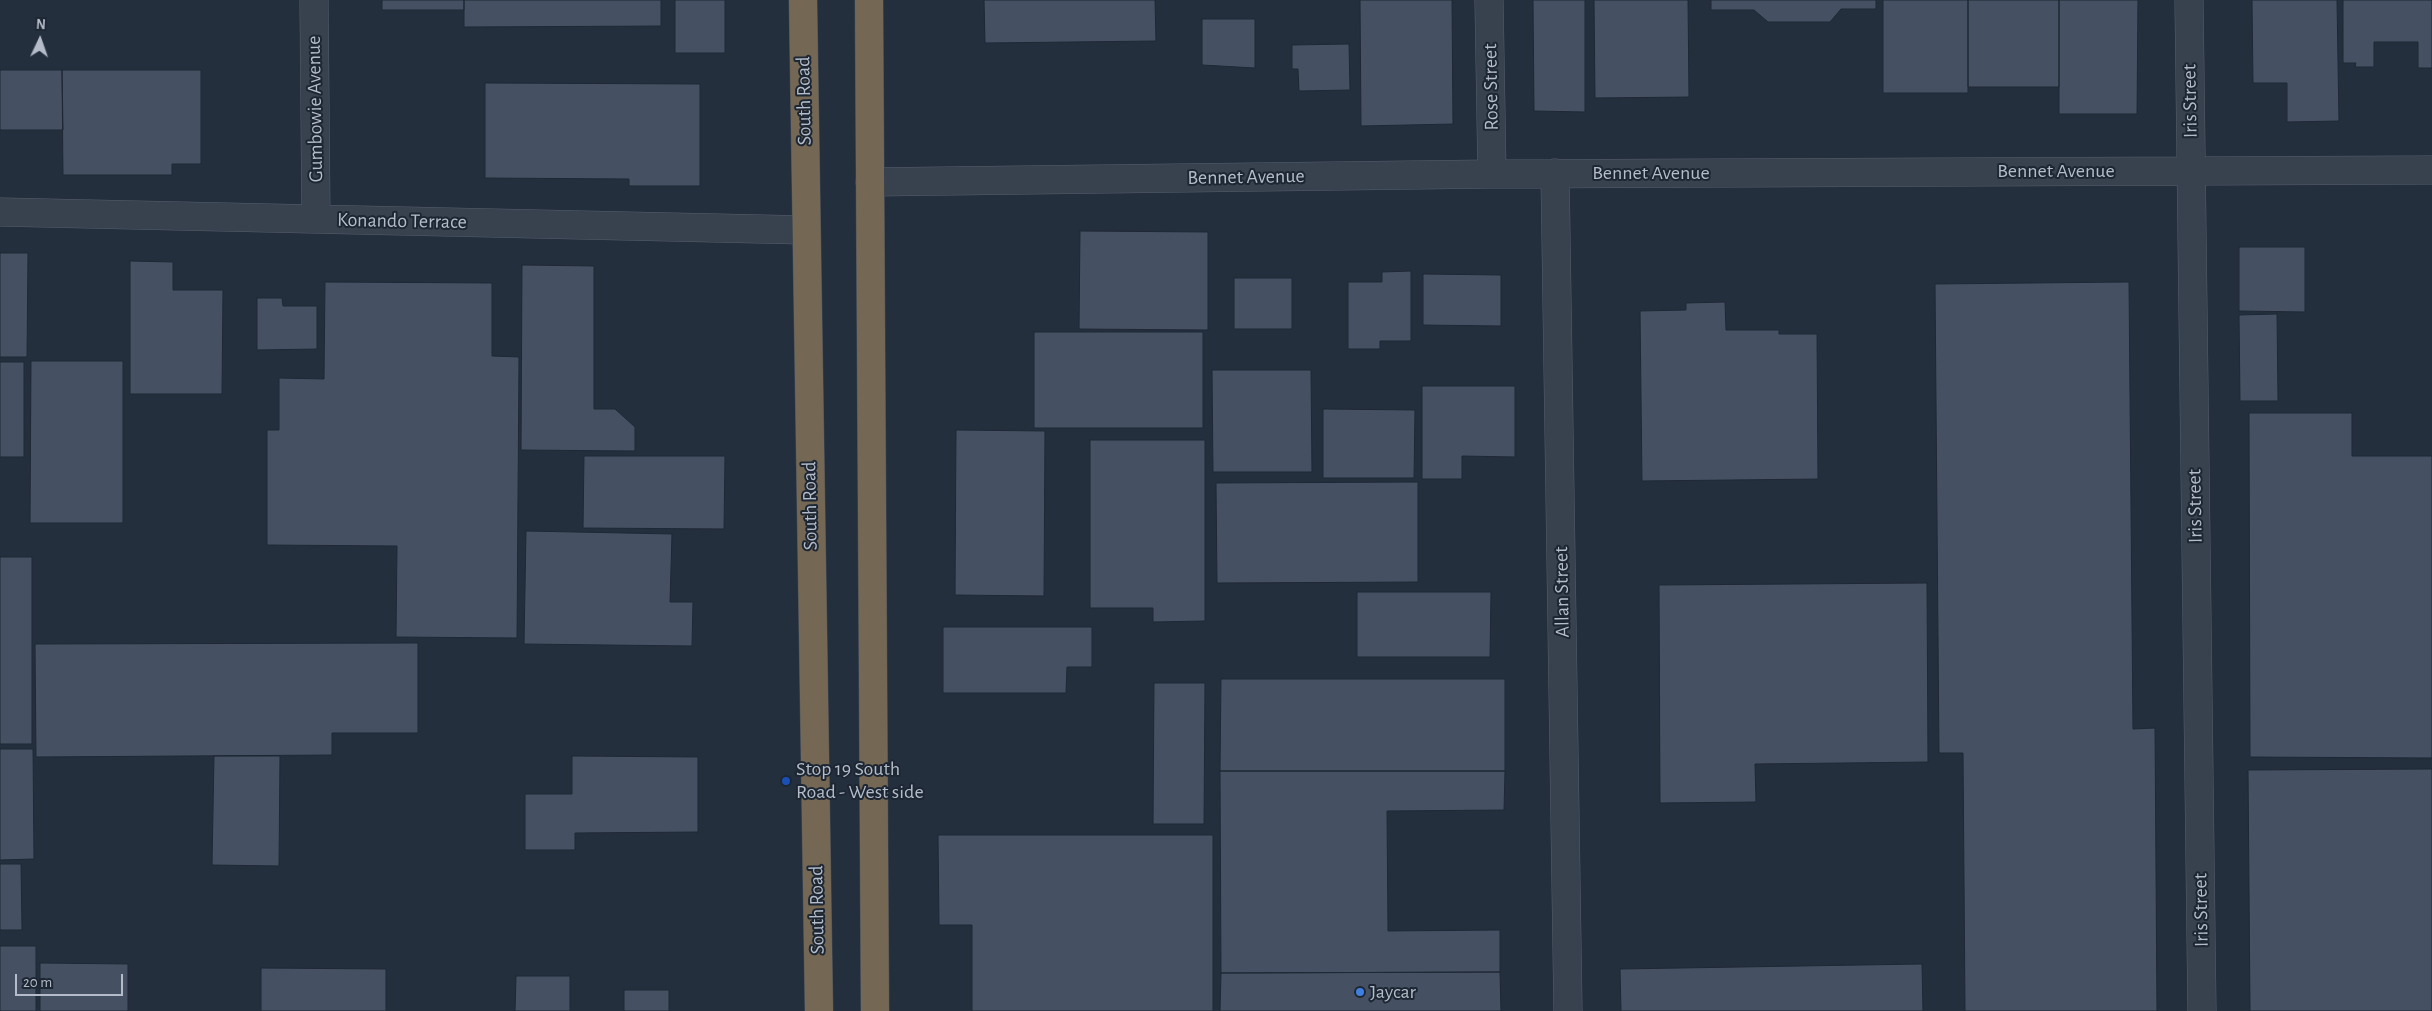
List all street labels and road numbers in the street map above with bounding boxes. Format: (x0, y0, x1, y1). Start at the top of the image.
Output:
street label: Gumbowie Avenue (302, 36, 328, 182)
street label: Rose Street (1478, 43, 1504, 131)
street label: South Road (791, 56, 817, 146)
street label: Iris Street (2177, 64, 2203, 138)
street label: Bennet Avenue (1997, 159, 2115, 183)
street label: Bennet Avenue (1592, 161, 1710, 185)
street label: Bennet Avenue (1187, 164, 1305, 190)
street label: Konando Terrace (337, 208, 467, 234)
street label: South Road (797, 461, 823, 551)
street label: Iris Street (2182, 469, 2208, 543)
street label: Allan Street (1549, 546, 1575, 638)
street label: South Road (804, 865, 830, 955)
street label: Iris Street (2188, 873, 2214, 947)

